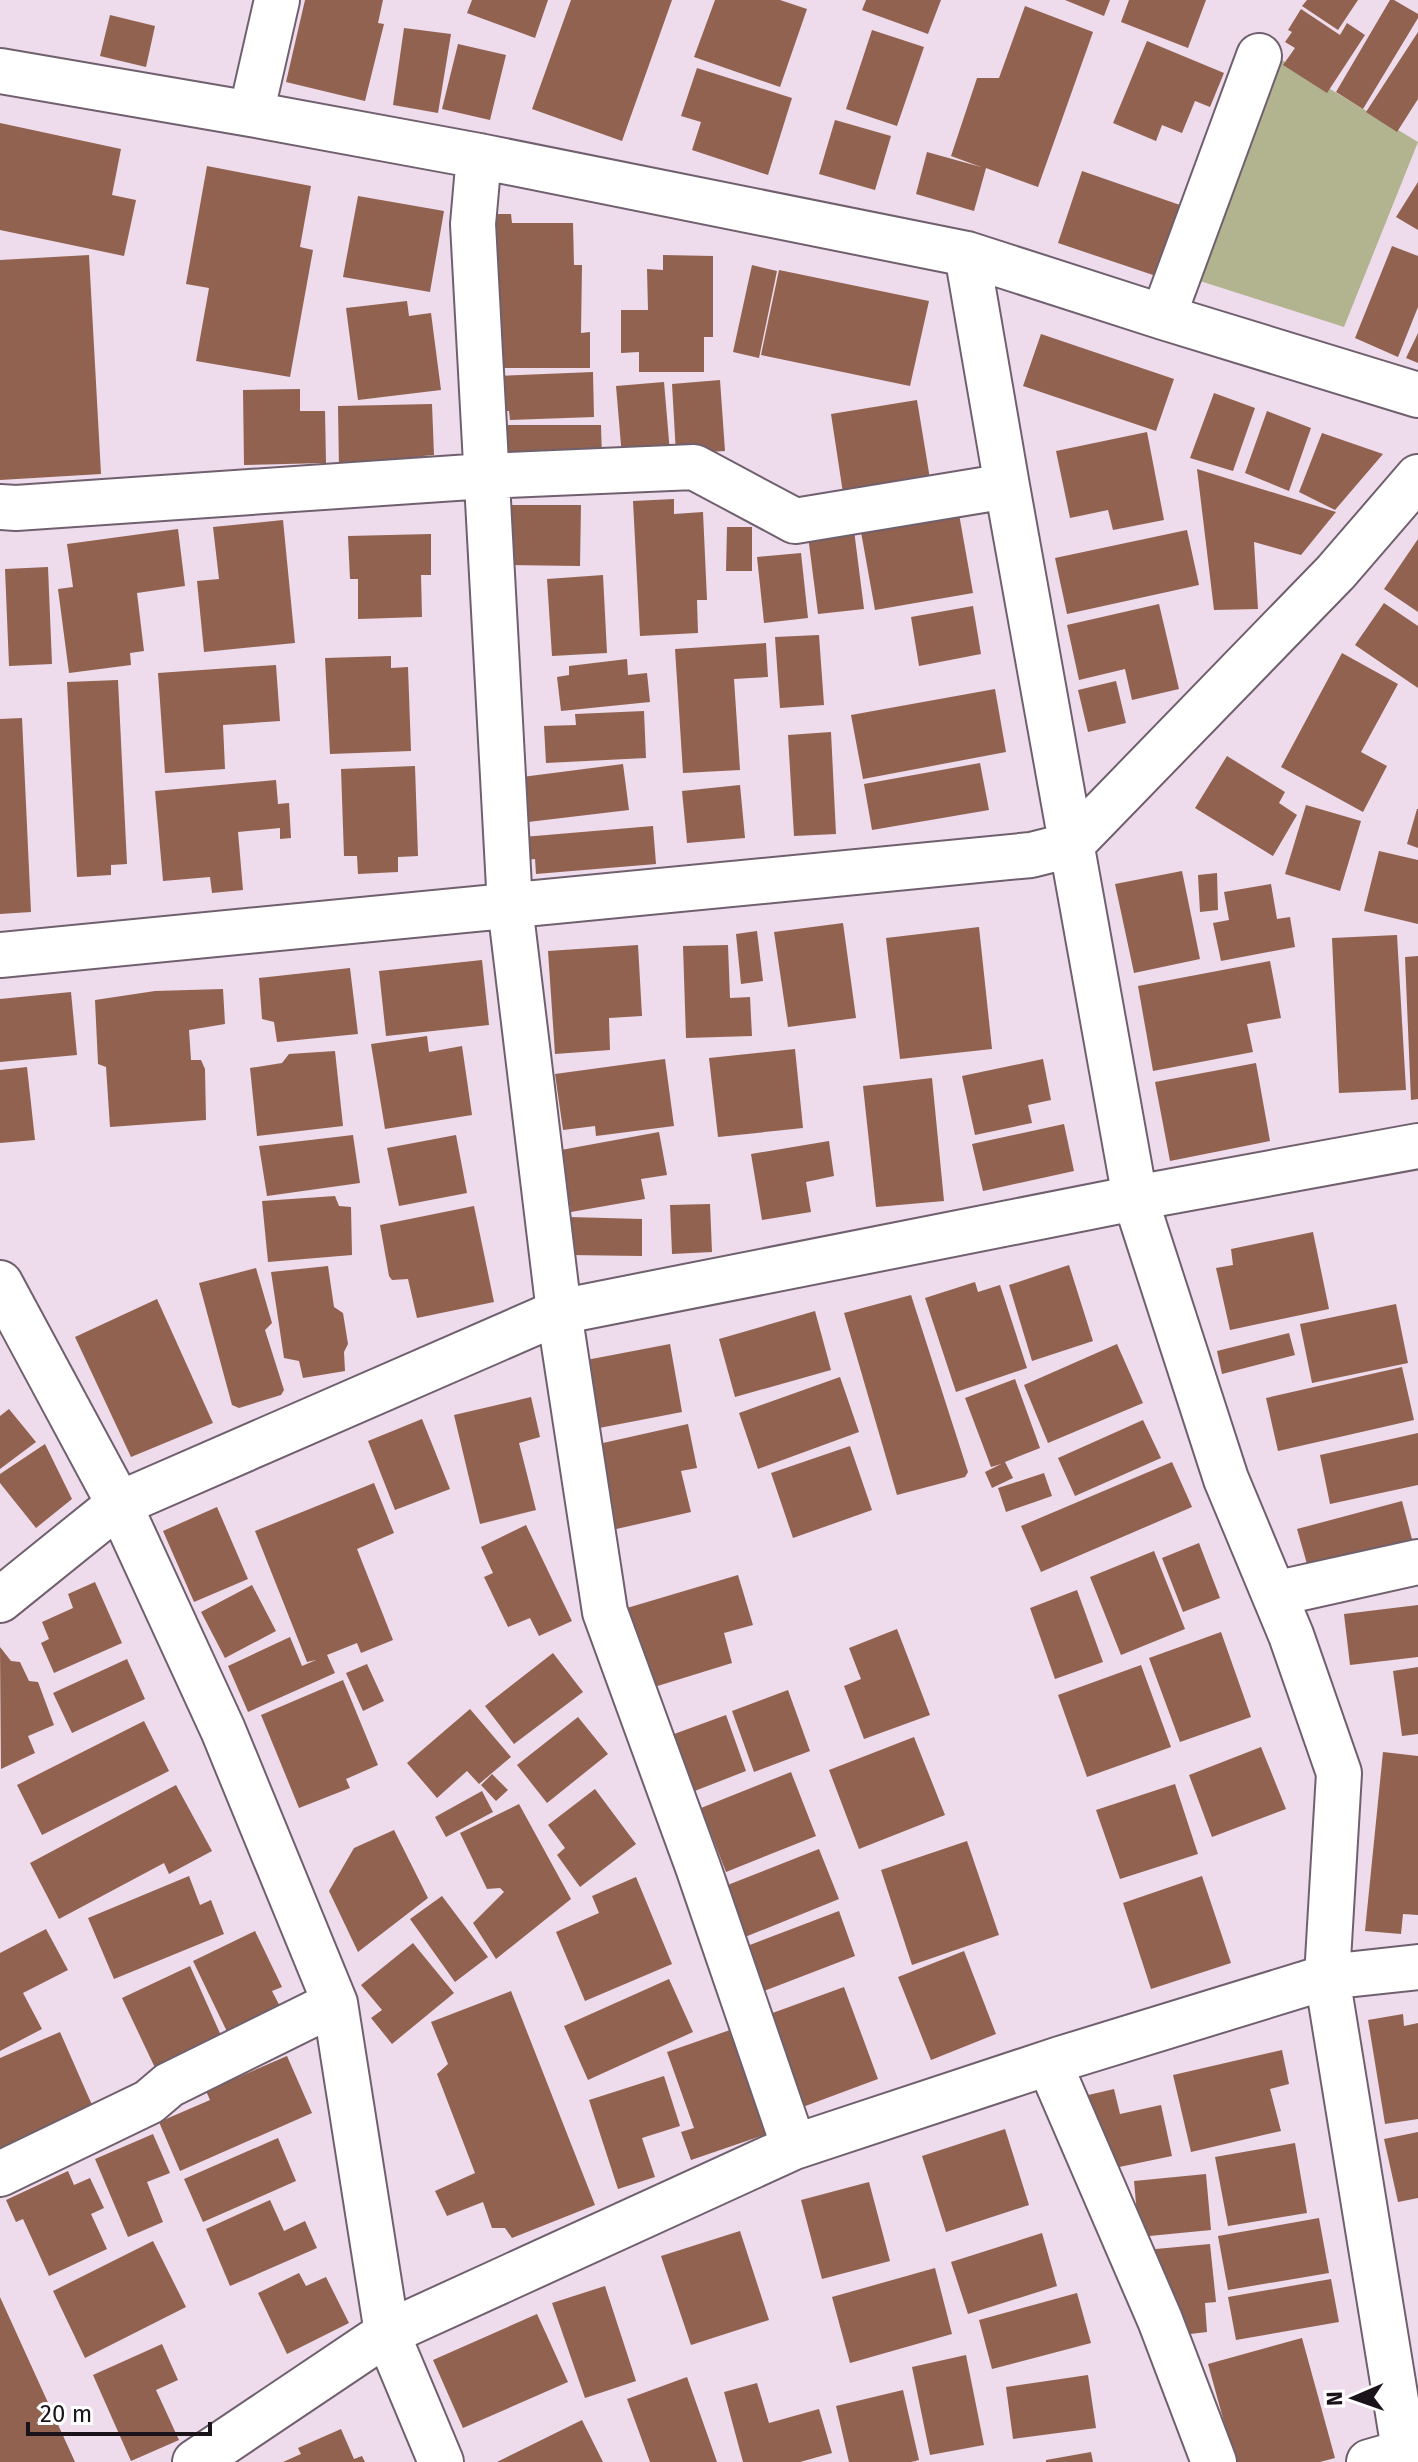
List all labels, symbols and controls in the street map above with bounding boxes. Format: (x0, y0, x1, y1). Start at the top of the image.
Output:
north arrow (1314, 2358, 1394, 2438)
scale bar (28, 2386, 210, 2436)
text: N (1321, 2391, 1348, 2406)
text: 20 m (40, 2400, 92, 2428)

